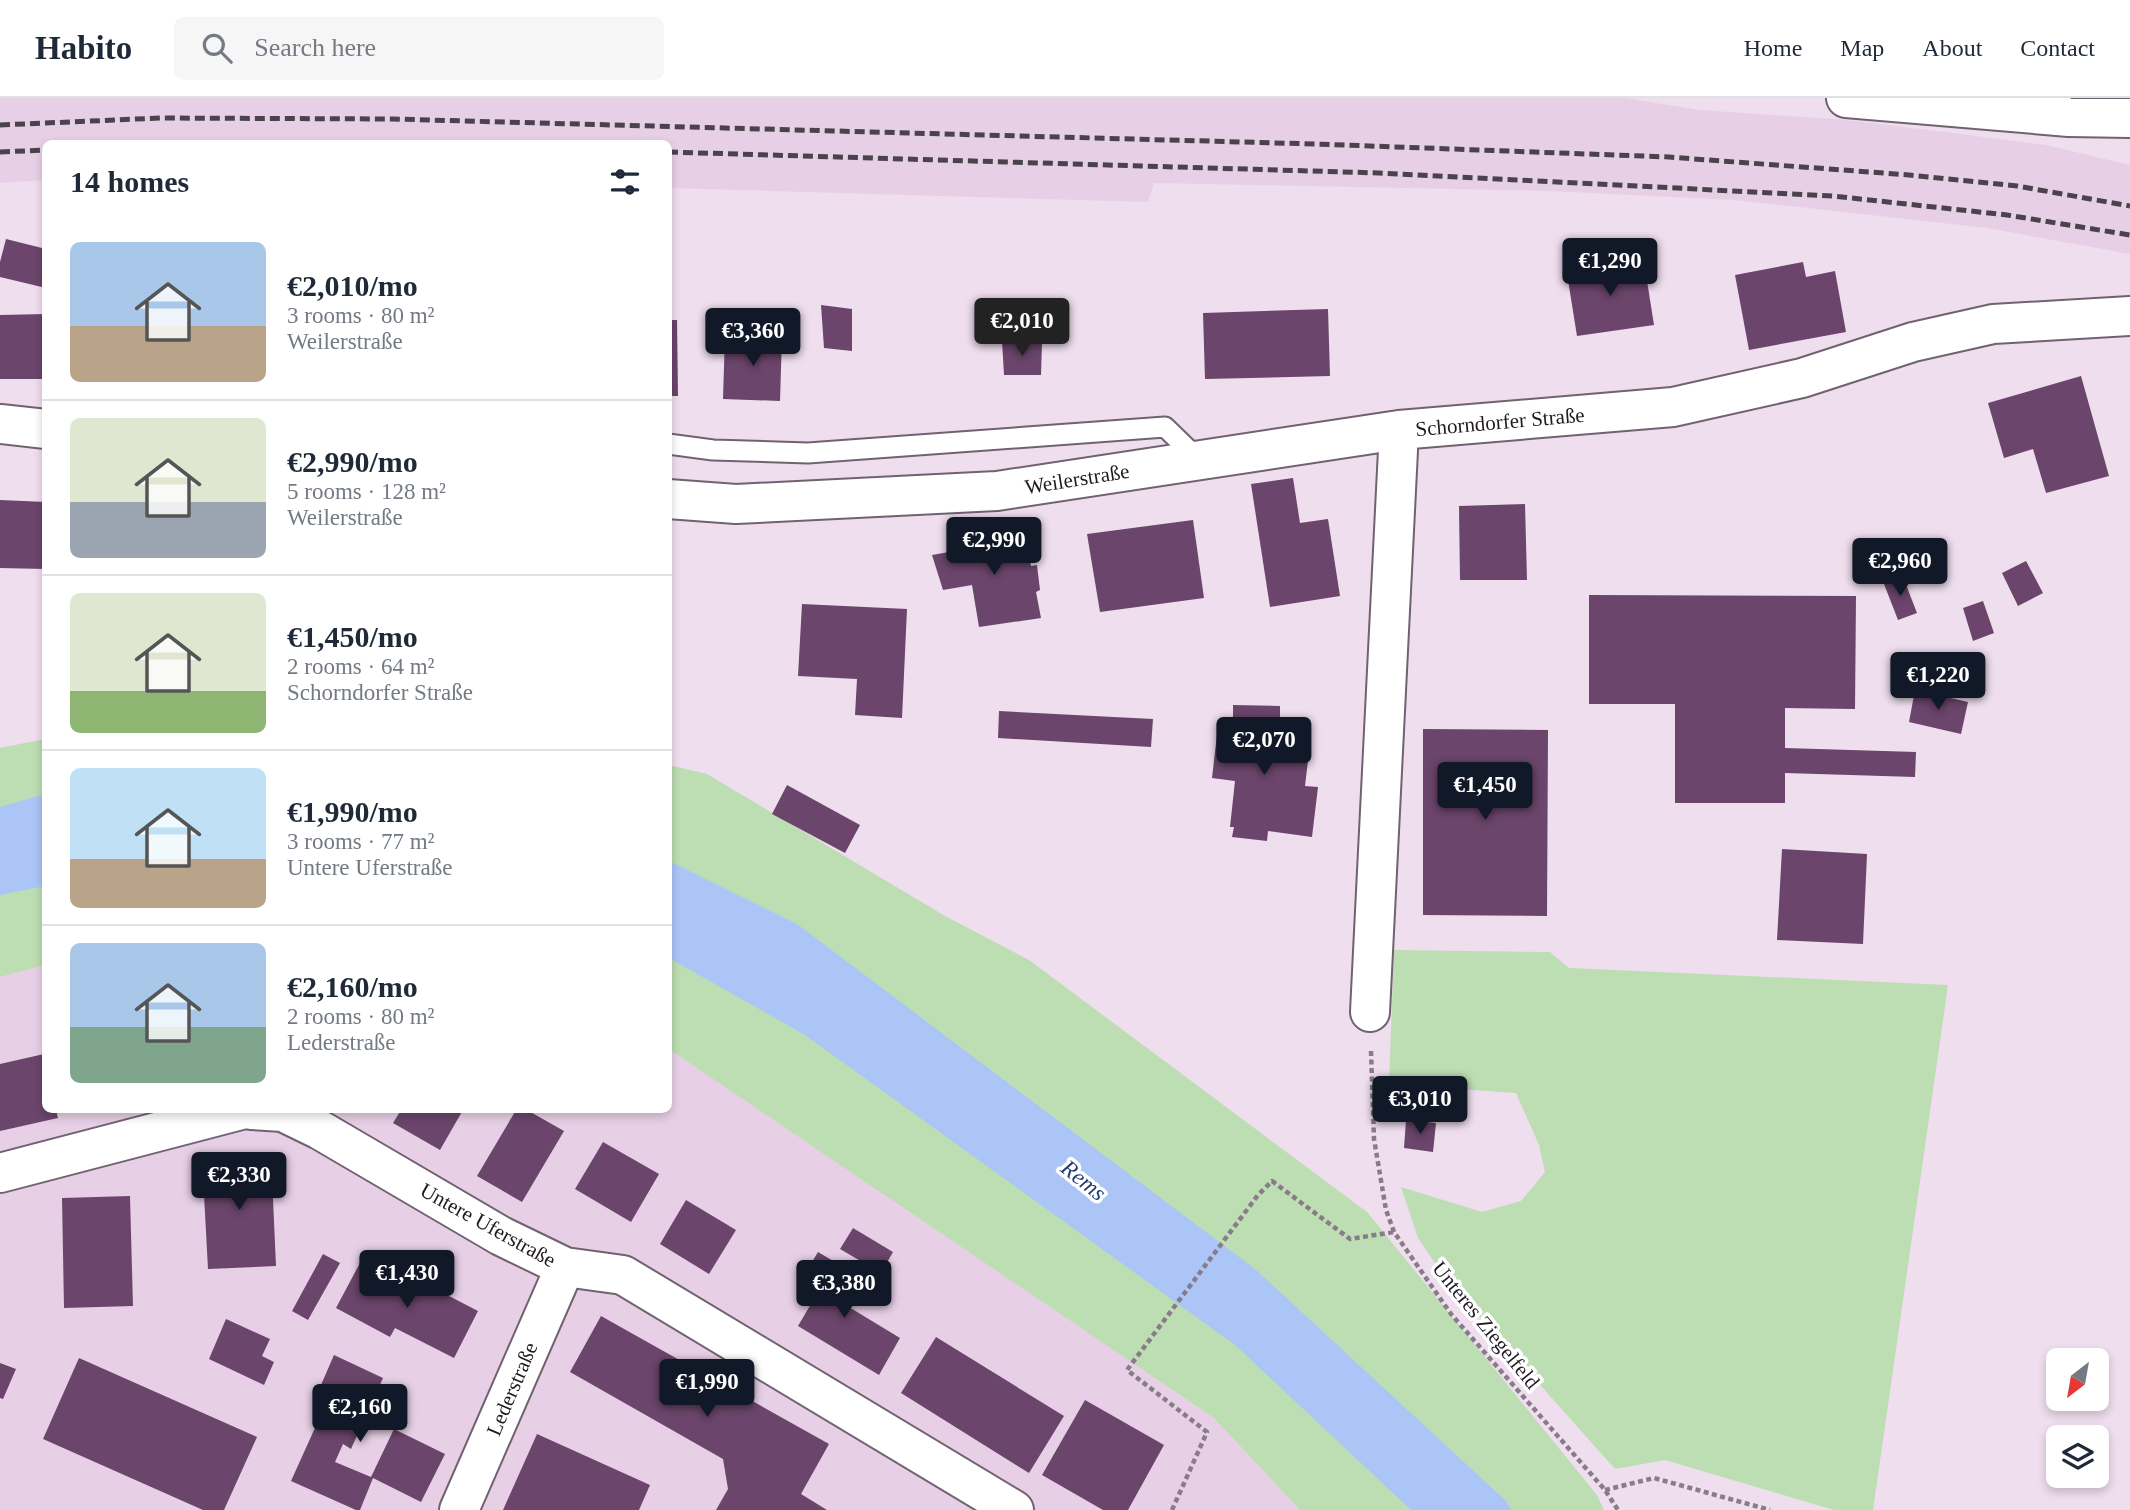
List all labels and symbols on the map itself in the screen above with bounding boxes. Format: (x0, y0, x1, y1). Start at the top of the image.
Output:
pin: €1,290 (1553, 238, 1667, 298)
pin: €2,010 (965, 299, 1079, 358)
pin: €3,360 (696, 308, 810, 368)
street label: Schorndorfer Straße (1414, 403, 1586, 441)
street label: Weilerstraße (1023, 459, 1131, 499)
pin: €2,990 (937, 518, 1051, 577)
pin: €2,960 (1843, 538, 1957, 598)
pin: €1,220 (1881, 652, 1995, 712)
pin: €2,070 (1207, 718, 1321, 777)
pin: €1,450 (1428, 762, 1542, 822)
pin: €3,010 (1363, 1076, 1477, 1136)
pin: €2,330 (182, 1152, 296, 1212)
water label: Rems (1056, 1154, 1111, 1206)
street label: Untere Uferstraße (416, 1178, 560, 1272)
pin: €1,430 (350, 1250, 464, 1310)
street label: Unteres Ziegelfeld (1427, 1257, 1545, 1394)
pin: €3,380 (787, 1260, 901, 1320)
street label: Lederstraße (482, 1339, 542, 1439)
north arrow (2046, 1348, 2109, 1410)
pin: €1,990 (650, 1360, 764, 1419)
pin: €2,160 (303, 1384, 417, 1444)

